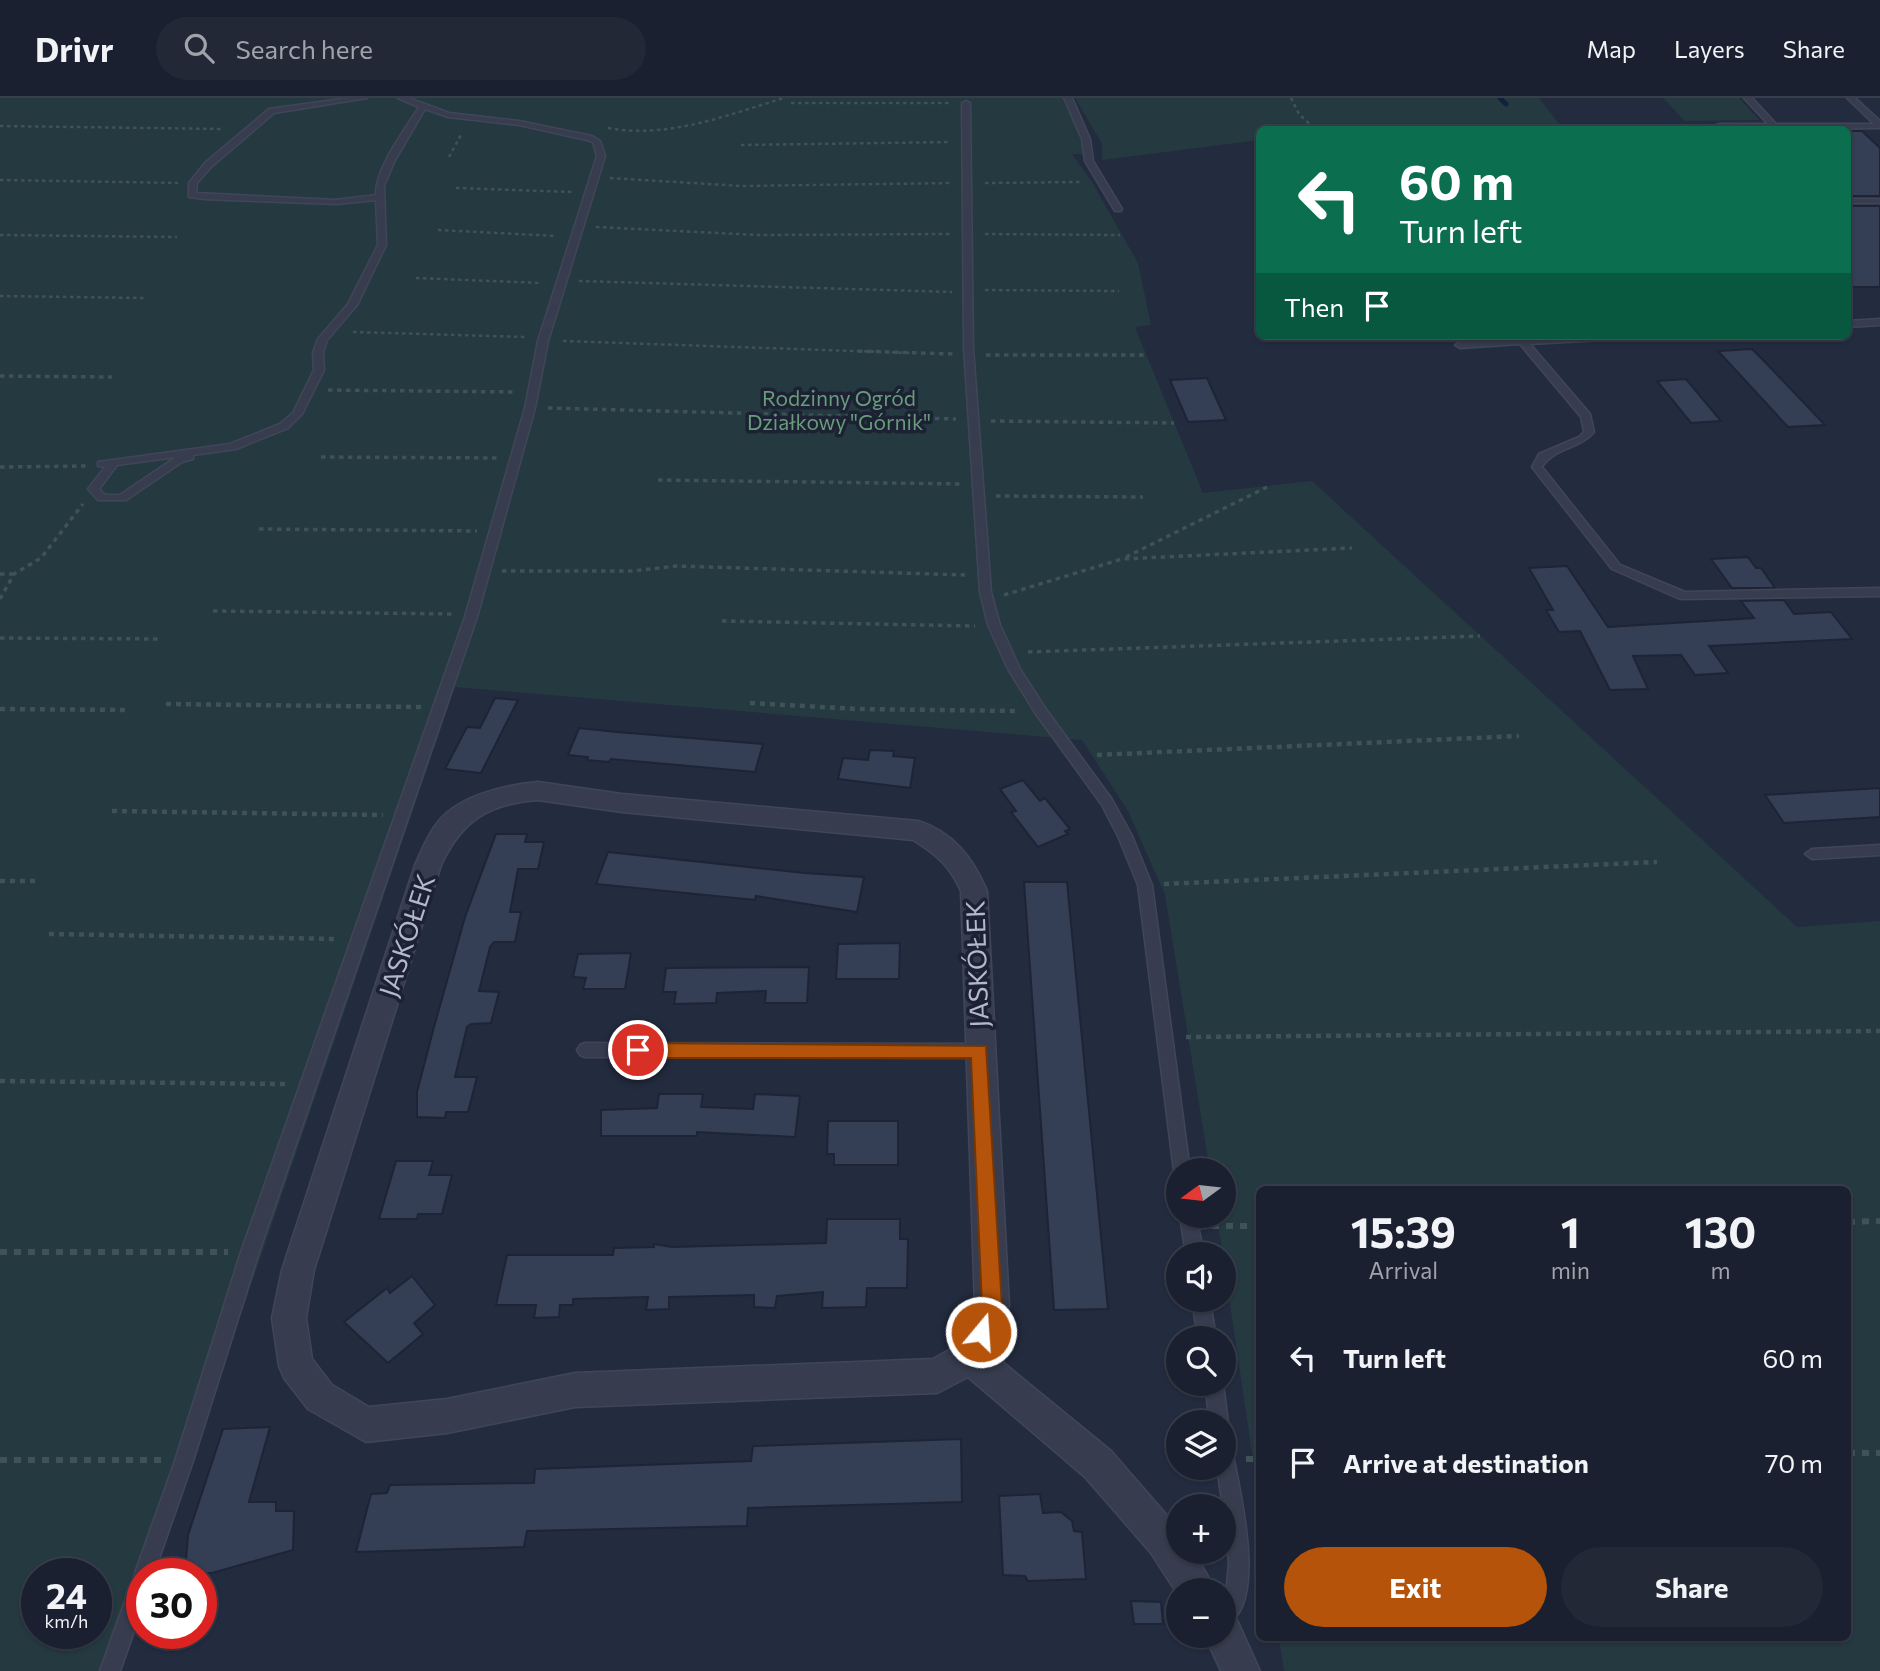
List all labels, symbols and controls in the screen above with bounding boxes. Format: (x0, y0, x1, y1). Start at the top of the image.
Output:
search box (156, 17, 646, 80)
text: Drivr (35, 28, 114, 69)
icon: search (180, 29, 218, 67)
text: Search here (236, 33, 373, 64)
text: Map (1587, 34, 1636, 63)
text: Layers (1674, 34, 1745, 63)
text: Share (1783, 34, 1845, 63)
text: 60 m (1399, 150, 1514, 210)
icon: left (1284, 154, 1375, 245)
text: Turn left (1399, 210, 1523, 250)
icon: arrive (1358, 287, 1396, 325)
text: Then (1284, 291, 1344, 322)
park label: Rodzinny Ogród Działkowy "Górnik" (747, 385, 931, 434)
street label: JASKÓŁEK (372, 870, 440, 1000)
street label: JASKÓŁEK (958, 900, 994, 1028)
pin (608, 1020, 668, 1080)
icon: arrive (619, 1031, 657, 1069)
north arrow (1166, 1158, 1236, 1228)
map controls (1166, 1158, 1236, 1648)
text: 15:39 (1351, 1205, 1456, 1257)
text: 1 (1561, 1205, 1580, 1257)
text: 130 (1685, 1205, 1756, 1257)
button: sound (1166, 1242, 1236, 1312)
text: Arrival (1369, 1256, 1438, 1284)
text: min (1551, 1256, 1590, 1284)
text: m (1710, 1256, 1730, 1284)
position arrow (944, 1295, 1018, 1369)
button: search (1166, 1326, 1236, 1396)
icon: left (1284, 1339, 1322, 1377)
text: Turn left (1343, 1342, 1446, 1373)
text: 60 m (1763, 1342, 1823, 1373)
button: layers (1166, 1410, 1236, 1480)
icon: arrive (1284, 1444, 1322, 1482)
text: Arrive at destination (1343, 1447, 1589, 1478)
text: 70 m (1765, 1447, 1823, 1478)
button: + (1166, 1494, 1236, 1564)
button: Exit (1284, 1547, 1547, 1627)
button: Share (1561, 1547, 1823, 1627)
speed limit sign: 30 (126, 1558, 217, 1649)
text: 24 (46, 1573, 87, 1616)
button: − (1166, 1578, 1236, 1648)
text: km/h (45, 1610, 88, 1632)

